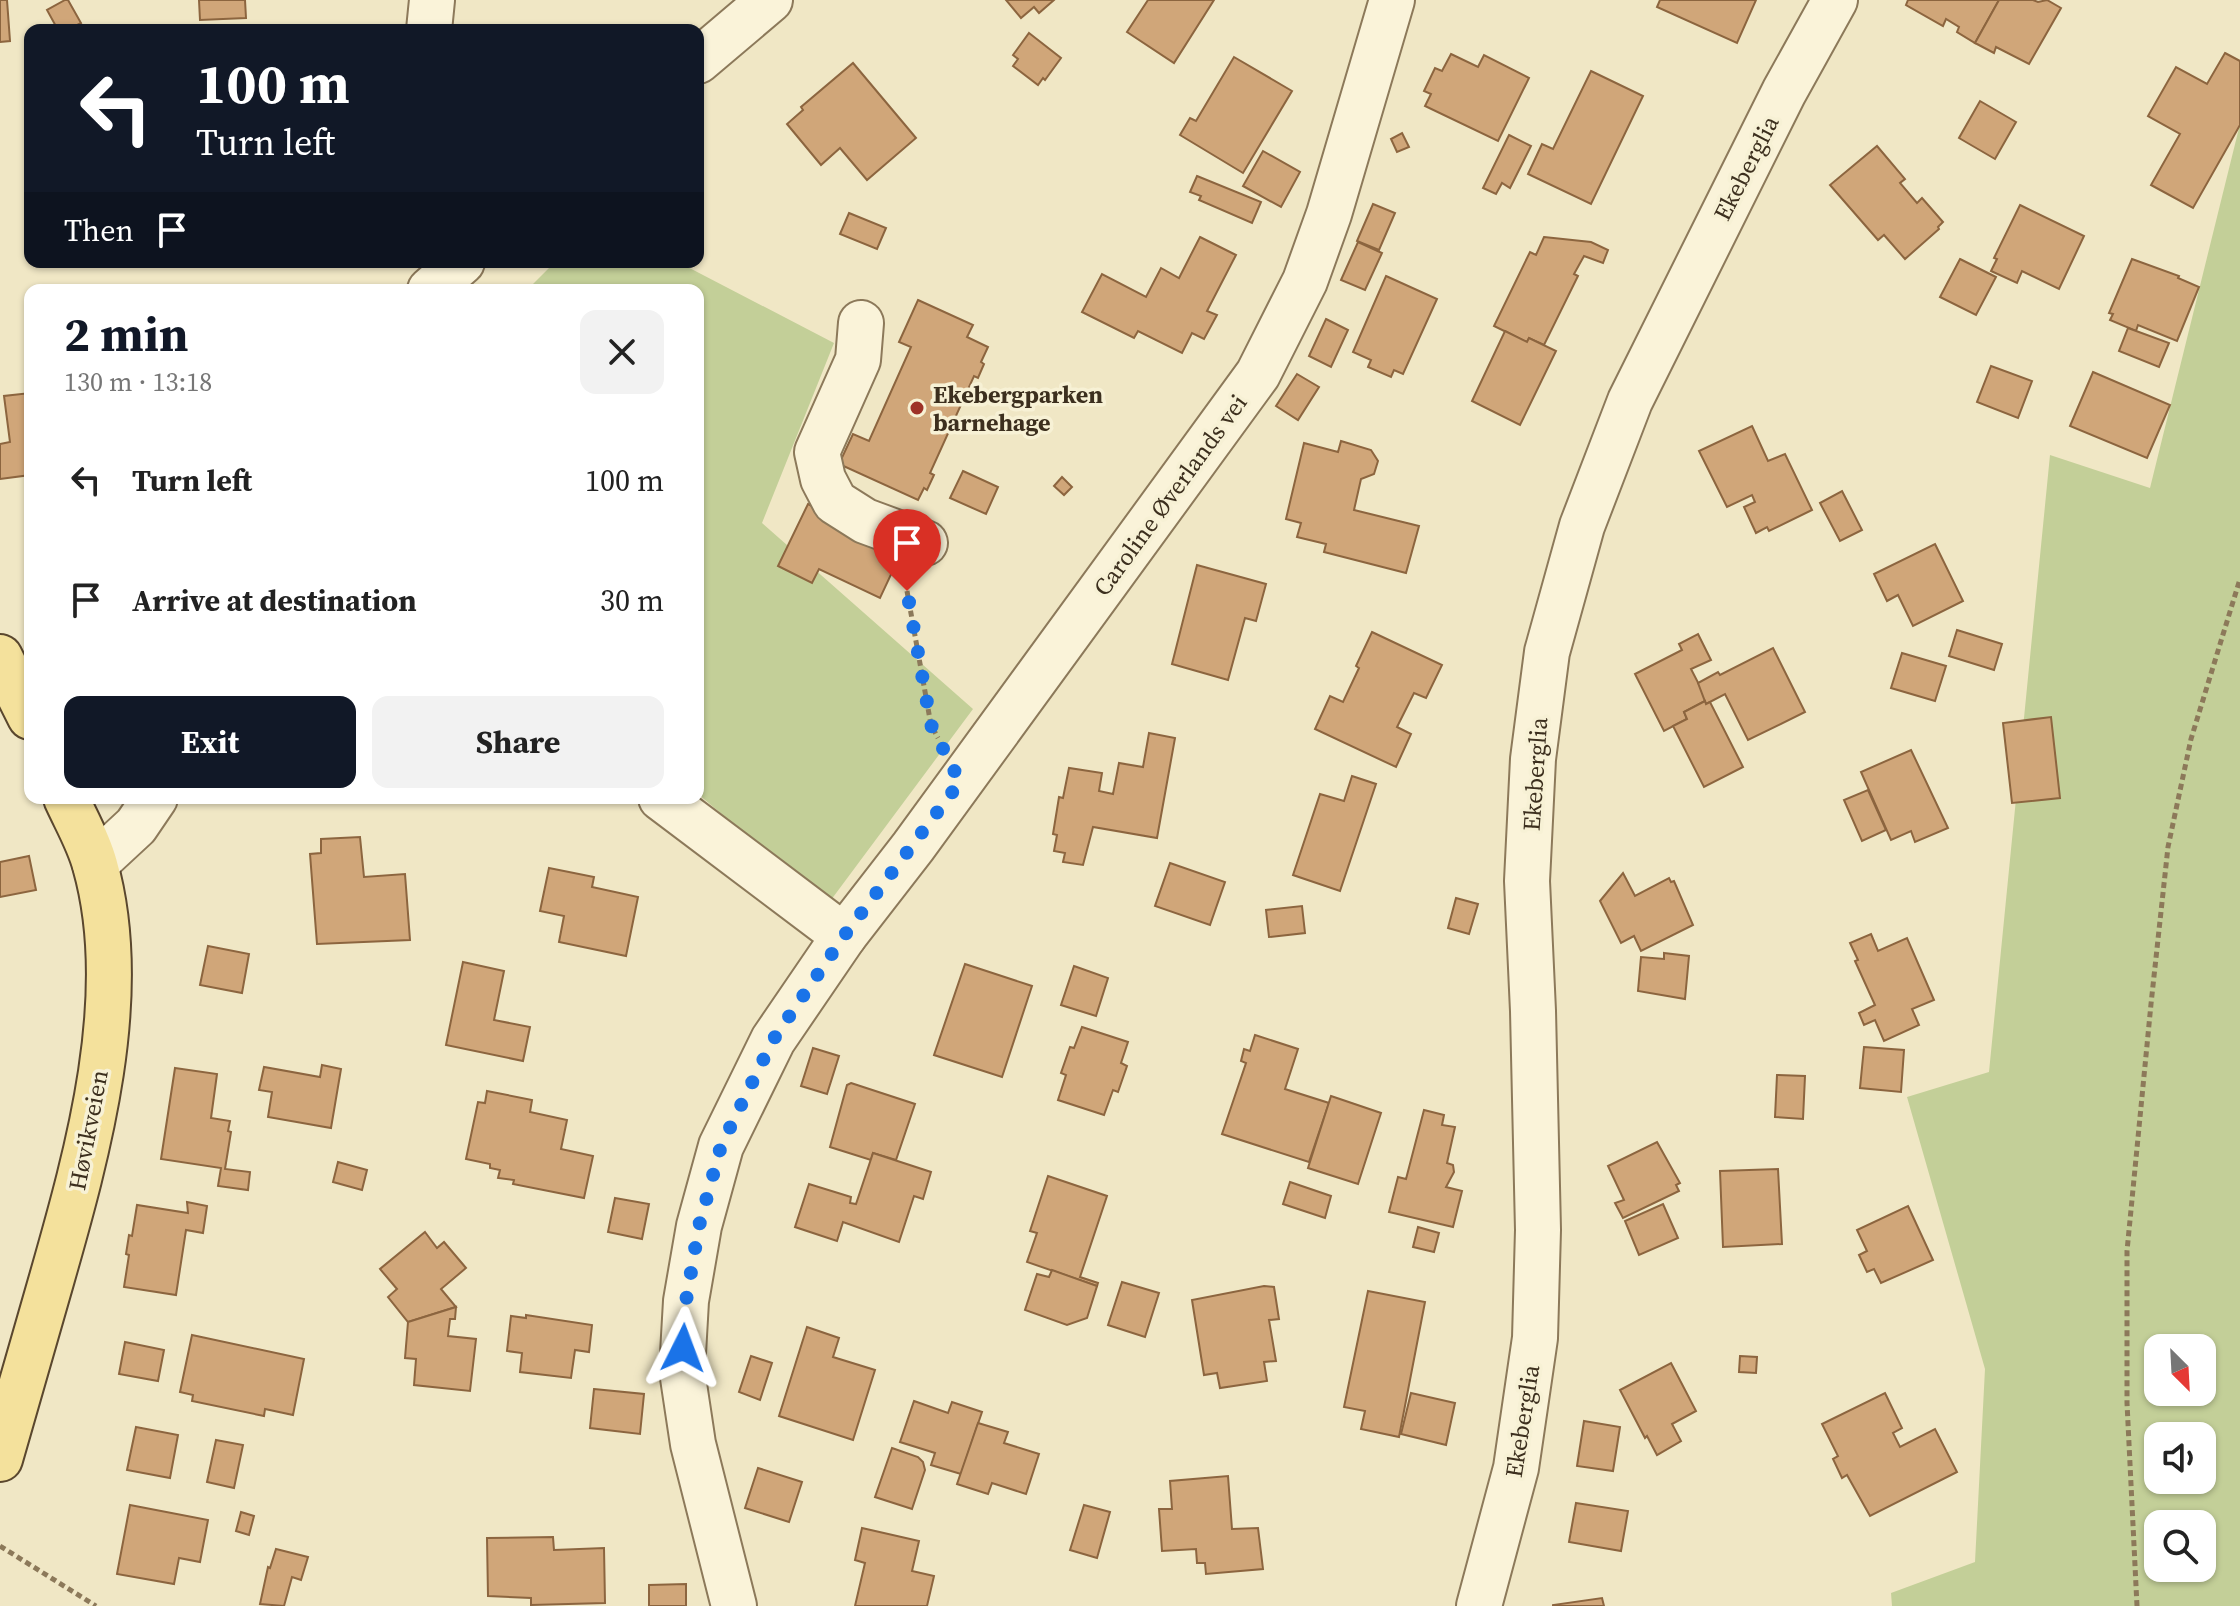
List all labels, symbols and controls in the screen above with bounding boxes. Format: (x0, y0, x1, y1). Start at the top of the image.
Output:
text: 100 m (196, 45, 350, 122)
icon: left (64, 56, 168, 160)
street label: Ekeberglia (1705, 109, 1787, 226)
text: Turn left (196, 118, 335, 167)
icon: arrive (150, 208, 194, 252)
text: Then (64, 210, 134, 251)
text: 2 min (64, 301, 189, 367)
button: close (580, 310, 664, 394)
text: 130 m · 13:18 (64, 364, 212, 400)
place label: Ekebergparken barnehage (933, 378, 1103, 439)
street label: Caroline Øverlands vei (1086, 388, 1254, 602)
marker: Ekebergparken barnehage (908, 399, 926, 417)
icon: left (64, 458, 108, 502)
text: Turn left (132, 460, 252, 501)
text: 100 m (585, 460, 664, 501)
pin (873, 509, 941, 591)
icon: arrive (885, 521, 929, 565)
icon: arrive (64, 578, 108, 622)
text: Arrive at destination (132, 580, 417, 621)
text: 30 m (600, 580, 664, 621)
button: Exit (64, 696, 356, 788)
button: Share (372, 696, 664, 788)
street label: Ekeberglia (1515, 715, 1555, 832)
street label: Høvikveien (60, 1067, 116, 1193)
position arrow (641, 1306, 725, 1390)
north arrow (2144, 1334, 2216, 1406)
map controls (2144, 1334, 2216, 1582)
street label: Ekeberglia (1497, 1361, 1547, 1480)
button: sound (2144, 1422, 2216, 1494)
button: search (2144, 1510, 2216, 1582)

